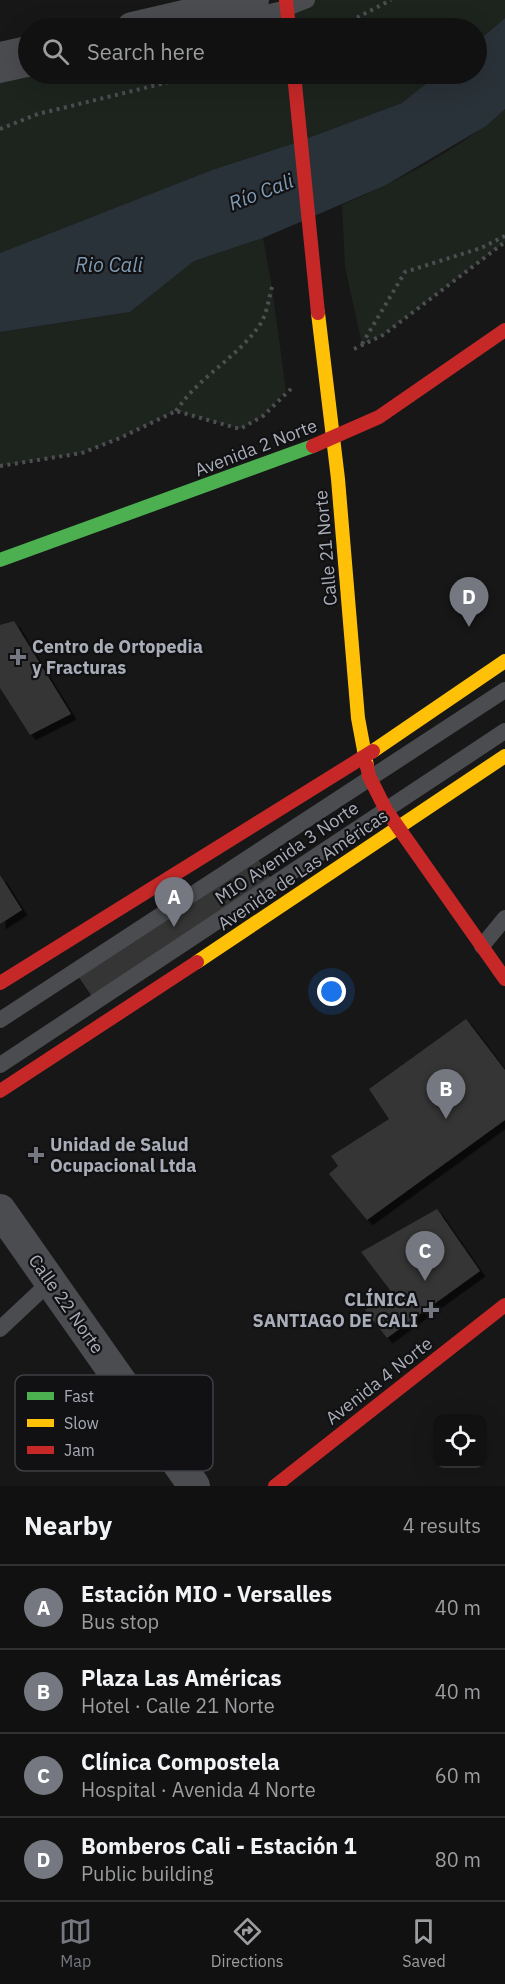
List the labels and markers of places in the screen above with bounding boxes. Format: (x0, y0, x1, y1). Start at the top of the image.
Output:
pin: D (450, 578, 488, 627)
place label: Centro de Ortopedia y Fracturas (32, 635, 203, 679)
marker: Centro de Ortopedia y Fracturas (9, 648, 27, 666)
pin: A (154, 878, 194, 927)
pin: B (426, 1070, 466, 1119)
place label: Unidad de Salud Ocupacional Ltda (50, 1133, 197, 1177)
marker: Unidad de Salud Ocupacional Ltda (27, 1146, 45, 1164)
pin: C (406, 1232, 444, 1281)
place label: CLÍNICA SANTIAGO DE CALI (252, 1287, 418, 1332)
marker: CLÍNICA SANTIAGO DE CALI (422, 1301, 440, 1319)

